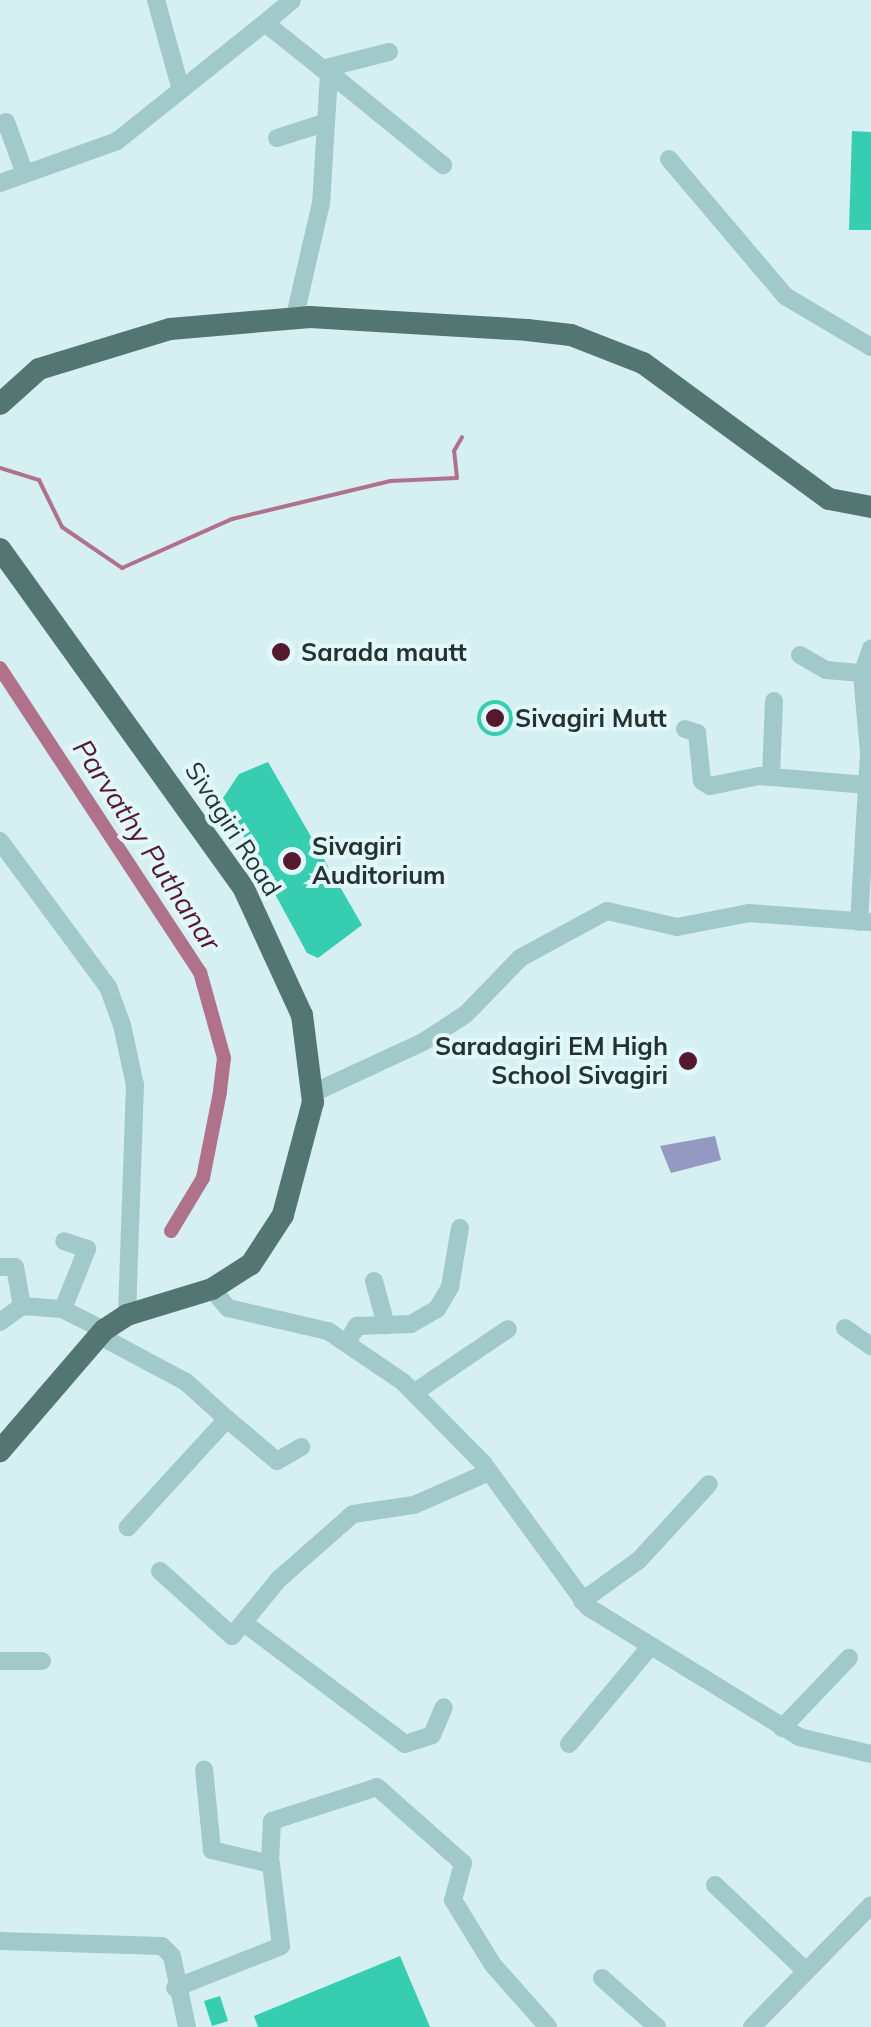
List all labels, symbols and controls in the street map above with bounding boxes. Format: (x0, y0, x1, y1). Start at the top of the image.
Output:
place label: Sarada mautt (301, 637, 467, 667)
marker: Sarada mautt (270, 641, 292, 663)
place label: Sivagiri Mutt (515, 703, 667, 733)
marker: Sivagiri Mutt (484, 707, 506, 729)
water label: Parvathy Puthanar (66, 733, 228, 957)
street label: Sivagiri Road (179, 756, 287, 902)
place label: Sivagiri Auditorium (312, 832, 446, 891)
marker: Sivagiri Auditorium (281, 850, 303, 872)
place label: Saradagiri EM High School Sivagiri (435, 1032, 668, 1091)
marker: Saradagiri EM High School Sivagiri (677, 1050, 699, 1072)

